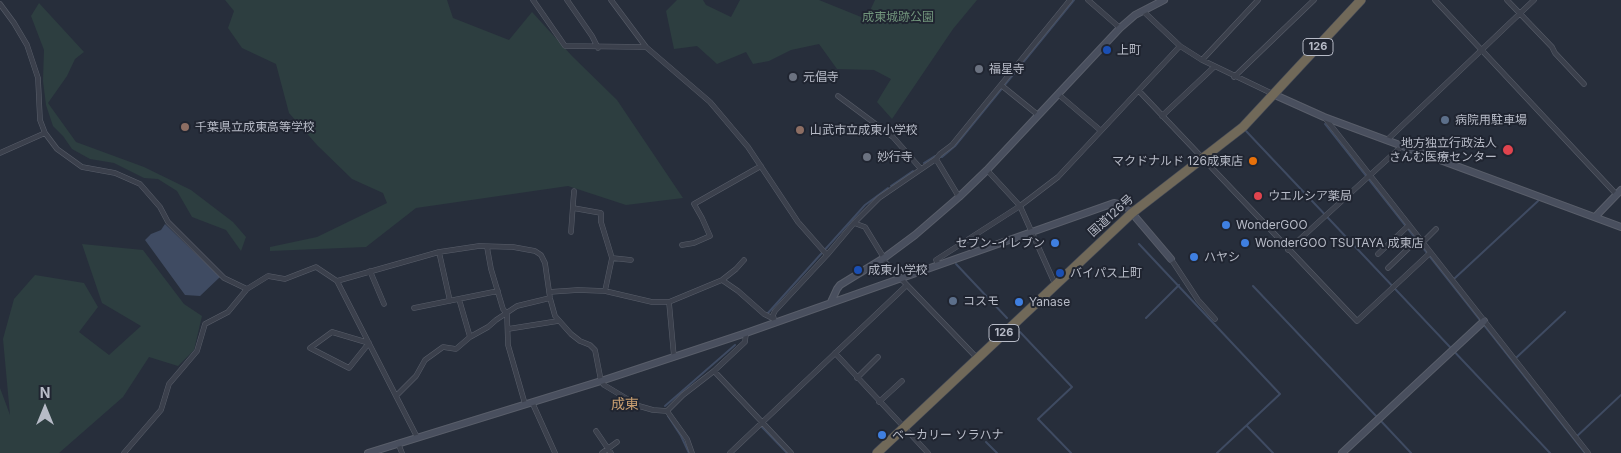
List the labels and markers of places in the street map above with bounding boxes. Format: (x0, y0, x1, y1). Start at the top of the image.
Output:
place label: 上町 (1117, 43, 1141, 57)
marker: 上町 (1101, 44, 1113, 56)
place label: 福星寺 (989, 62, 1025, 76)
marker: 福星寺 (973, 63, 985, 75)
place label: 元倡寺 (803, 70, 839, 84)
marker: 元倡寺 (787, 71, 799, 83)
place label: 病院用駐車場 (1455, 113, 1527, 127)
marker: 病院用駐車場 (1439, 114, 1451, 126)
place label: 千葉県立成東高等学校 (195, 120, 315, 134)
marker: 千葉県立成東高等学校 (179, 121, 191, 133)
place label: 山武市立成東小学校 (810, 123, 918, 137)
marker: 山武市立成東小学校 (794, 124, 806, 136)
place label: 地方独立行政法人 さんむ医療センター (1389, 136, 1497, 164)
marker: 地方独立行政法人 さんむ医療センター (1501, 143, 1515, 157)
place label: 妙行寺 (877, 150, 913, 164)
marker: 妙行寺 (861, 151, 873, 163)
place label: マクドナルド 126成東店 (1112, 154, 1243, 168)
marker: マクドナルド 126成東店 (1247, 155, 1259, 167)
place label: ウエルシア薬局 (1268, 189, 1352, 203)
marker: ウエルシア薬局 (1252, 190, 1264, 202)
place label: WonderGOO (1236, 218, 1308, 232)
marker: WonderGOO (1220, 219, 1232, 231)
place label: セブン-イレブン (955, 236, 1045, 250)
place label: WonderGOO TSUTAYA 成東店 (1255, 236, 1423, 250)
marker: セブン-イレブン (1049, 237, 1061, 249)
marker: WonderGOO TSUTAYA 成東店 (1239, 237, 1251, 249)
place label: ハヤシ (1204, 250, 1240, 264)
marker: ハヤシ (1188, 251, 1200, 263)
place label: 成東小学校 (868, 263, 928, 277)
marker: 成東小学校 (852, 264, 864, 276)
place label: バイパス上町 (1070, 266, 1142, 280)
marker: バイパス上町 (1054, 267, 1066, 279)
place label: コスモ (963, 294, 999, 308)
marker: コスモ (947, 295, 959, 307)
place label: Yanase (1029, 295, 1070, 309)
marker: Yanase (1013, 296, 1025, 308)
place label: ベーカリー ソラハナ (892, 428, 1003, 442)
marker: ベーカリー ソラハナ (876, 429, 888, 441)

